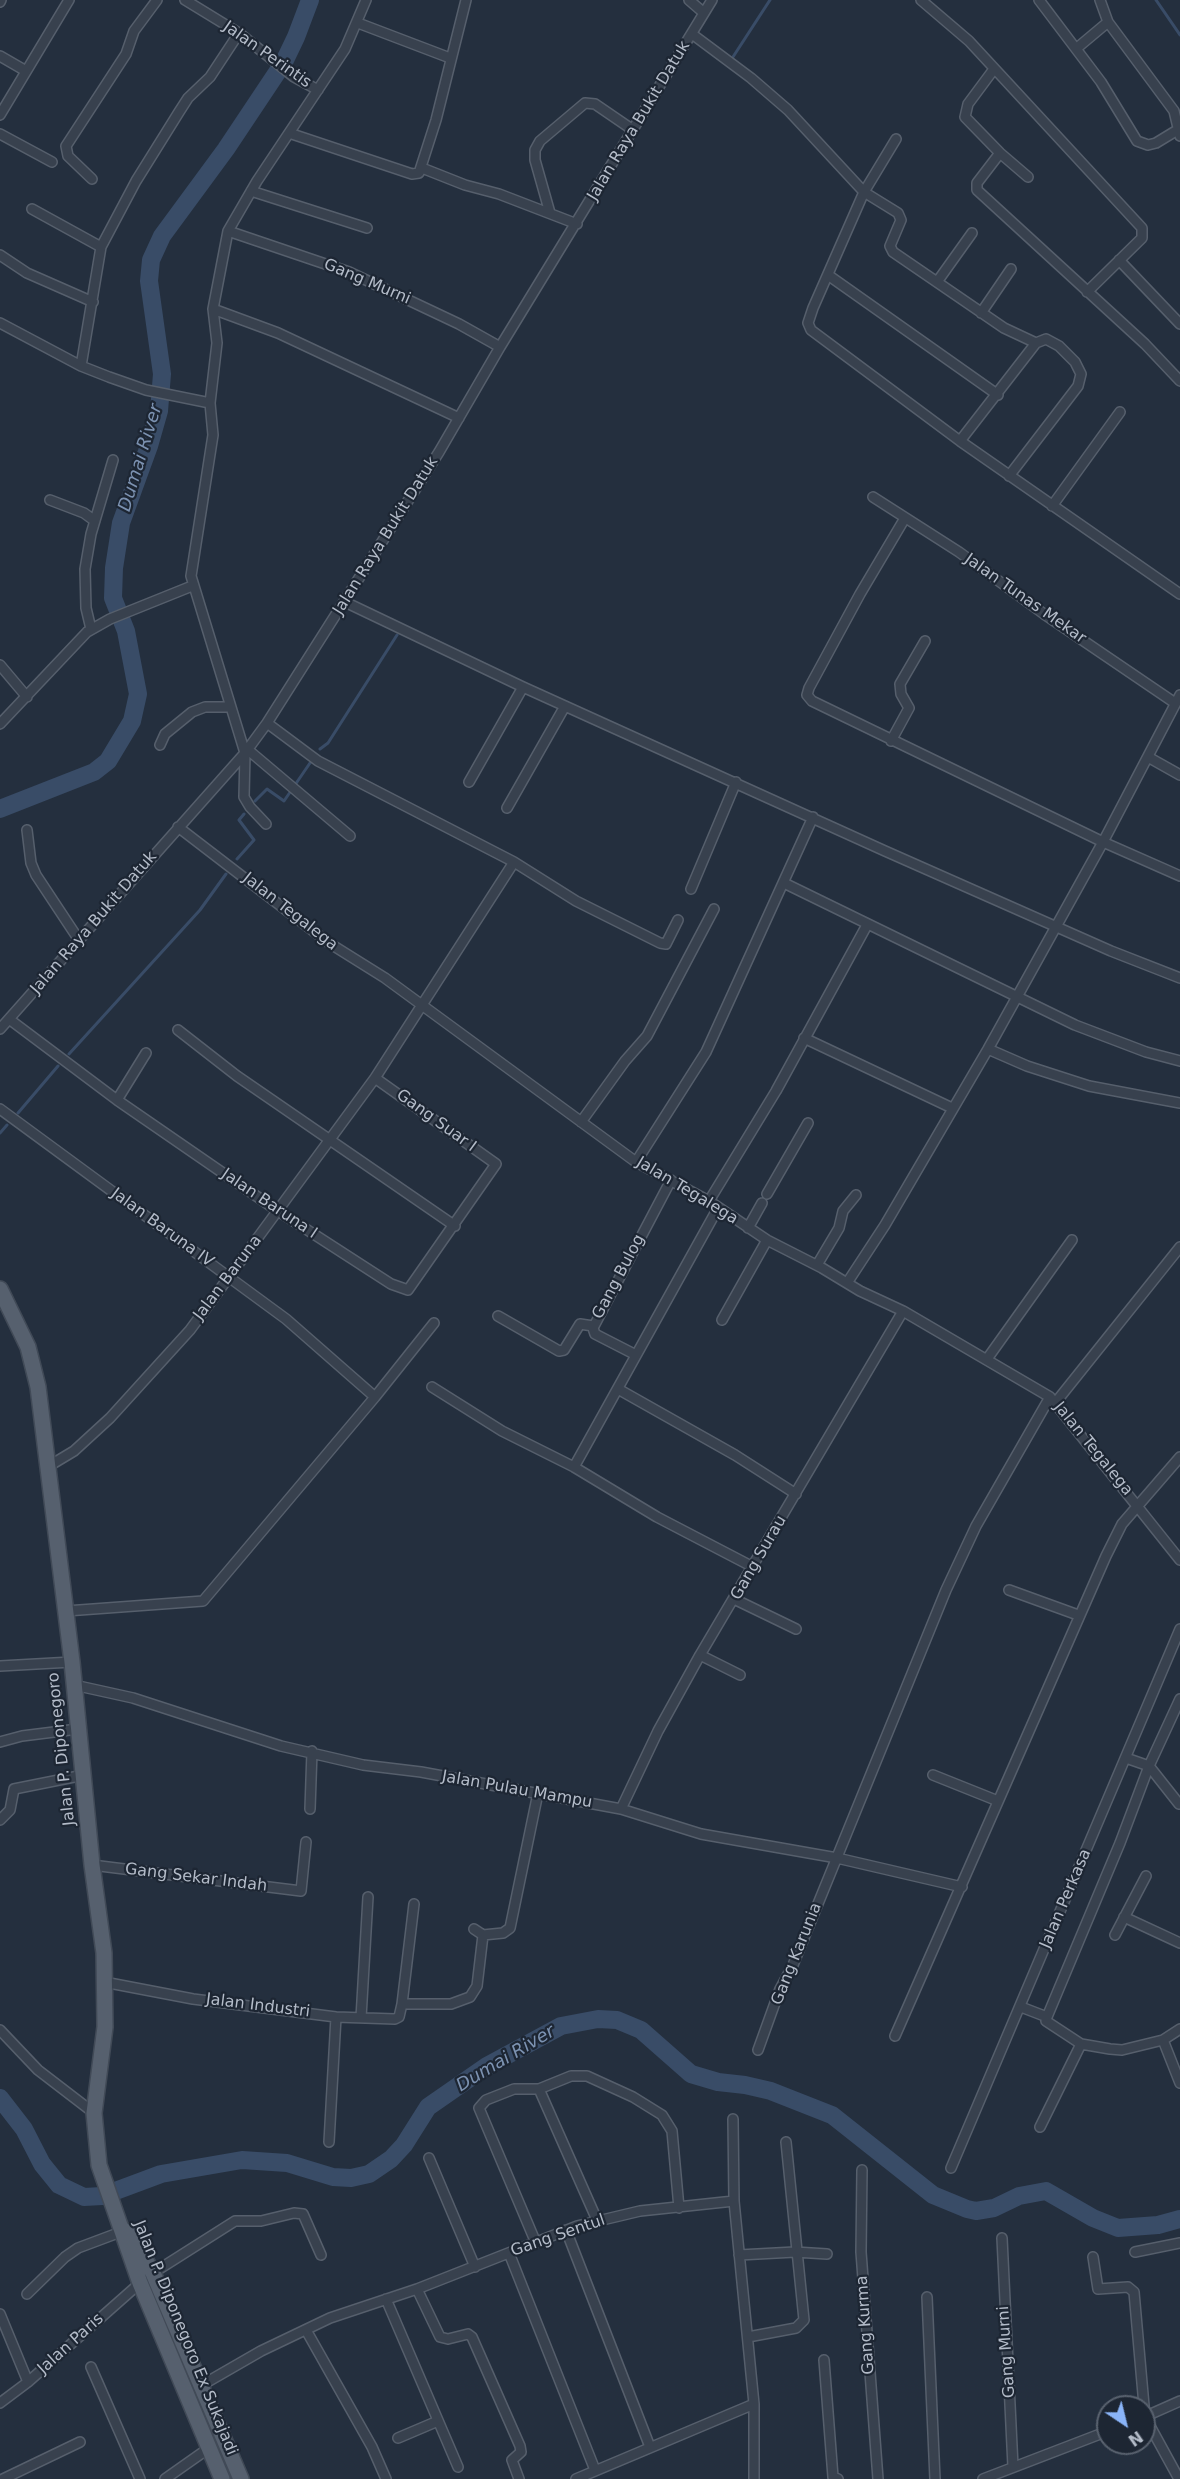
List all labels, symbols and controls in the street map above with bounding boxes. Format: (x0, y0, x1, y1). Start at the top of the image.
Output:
street label: Jalan Perintis (219, 18, 315, 92)
street label: Jalan Raya Bukit Datuk (584, 38, 694, 204)
street label: Gang Murni (321, 255, 413, 309)
water label: Dumai River (114, 402, 168, 514)
street label: Jalan Raya Bukit Datuk (329, 453, 443, 619)
street label: Jalan Tunas Mekar (961, 550, 1089, 648)
street label: Jalan Raya Bukit Datuk (27, 848, 161, 998)
street label: Jalan Tegalega (239, 869, 341, 955)
street label: Gang Suar I (392, 1086, 480, 1156)
street label: Jalan Tegalega (633, 1153, 741, 1229)
street label: Jalan Baruna I (218, 1165, 320, 1243)
street label: Jalan Baruna IV (107, 1184, 217, 1272)
street label: Gang Bulog (589, 1231, 649, 1323)
street label: Jalan Baruna (190, 1232, 266, 1324)
street label: Jalan Tegalega (1049, 1398, 1137, 1500)
street label: Gang Surau (727, 1512, 791, 1604)
street label: Jalan P. Diponegoro (44, 1671, 80, 1827)
street label: Jalan Pulau Mampu (440, 1767, 594, 1813)
street label: Jalan Perkasa (1036, 1846, 1096, 1952)
street label: Gang Sekar Indah (124, 1860, 268, 1896)
street label: Gang Karunia (768, 1900, 826, 2008)
street label: Jalan Industri (205, 1990, 311, 2022)
water label: Dumai River (453, 2021, 559, 2097)
street label: Gang Sentul (508, 2211, 608, 2261)
street label: Jalan P. Diponegoro Ex Sukajadi (129, 2218, 241, 2458)
street label: Gang Kurma (853, 2275, 879, 2375)
street label: Gang Murni (994, 2305, 1020, 2399)
street label: Jalan Paris (34, 2309, 108, 2379)
north arrow (1096, 2395, 1156, 2455)
text: N (1125, 2427, 1146, 2450)

